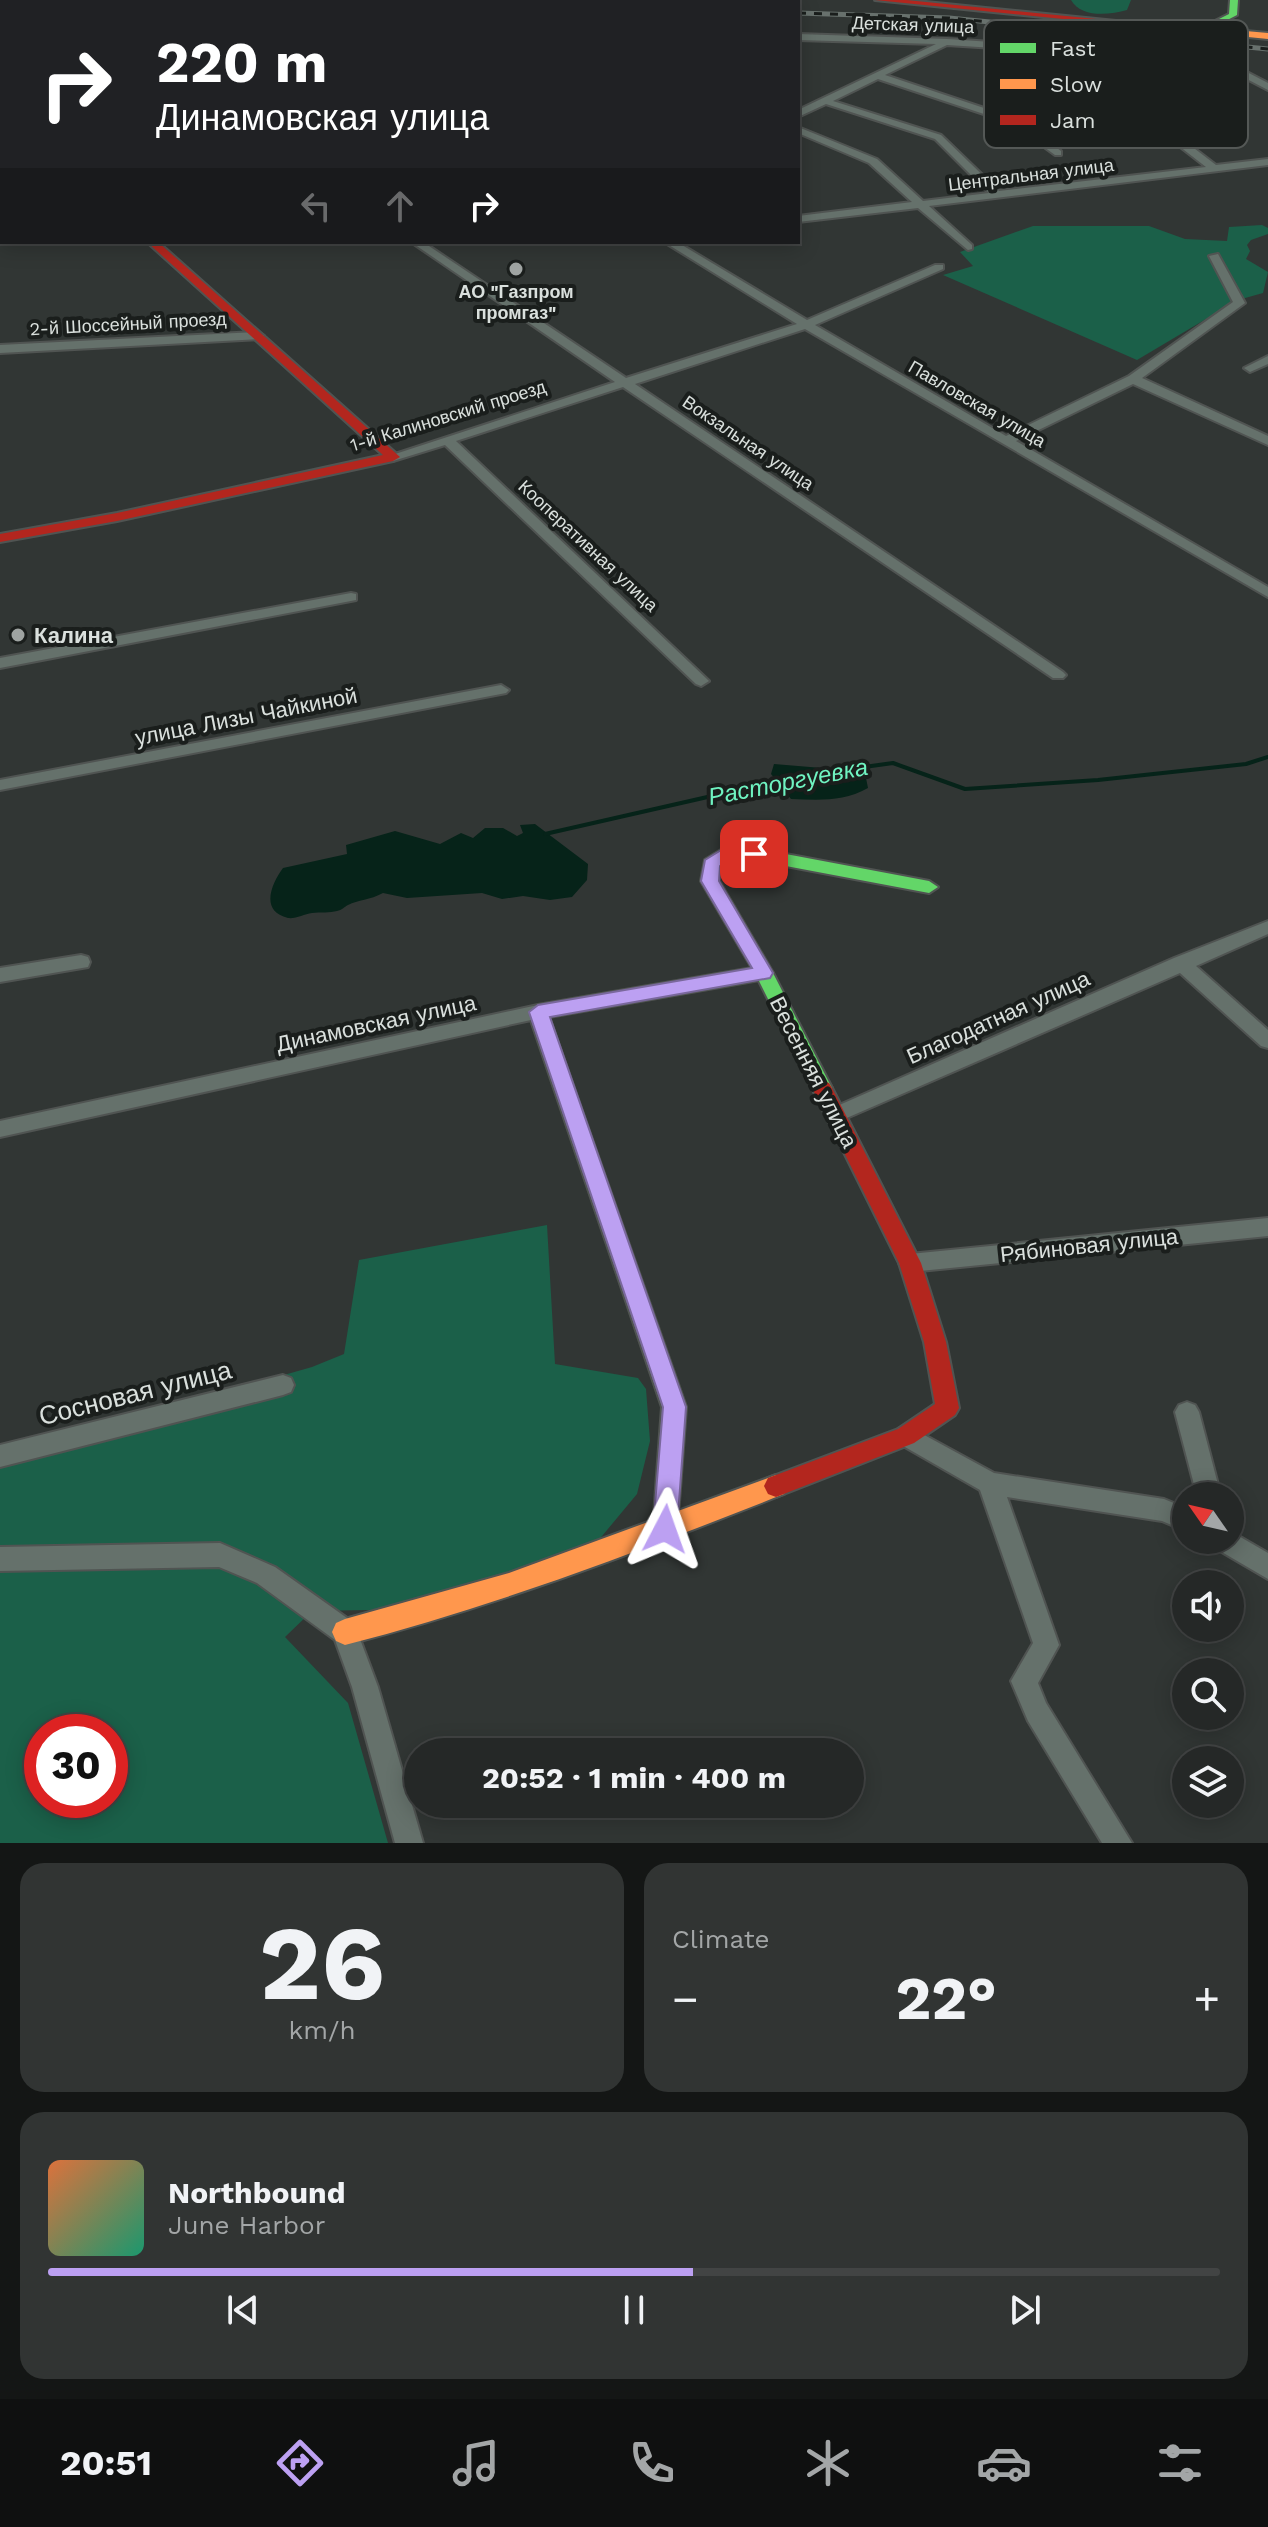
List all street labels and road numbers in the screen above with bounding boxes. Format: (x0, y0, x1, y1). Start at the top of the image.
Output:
street label: Детская улица (852, 12, 975, 37)
street label: Центральная улица (947, 154, 1116, 195)
street label: 2-й Шоссейный проезд (29, 308, 227, 339)
street label: Павловская улица (905, 356, 1050, 452)
street label: 1-й Калиновский проезд (347, 376, 549, 455)
street label: Вокзальная улица (679, 391, 819, 495)
street label: Кооперативная улица (514, 476, 663, 616)
street label: улица Лизы Чайкиной (133, 683, 359, 750)
street label: Благодатная улица (903, 966, 1094, 1069)
street label: Динамовская улица (274, 990, 479, 1057)
street label: Весенняя улица (765, 992, 863, 1153)
street label: Рябиновая улица (999, 1224, 1180, 1267)
street label: Сосновая улица (36, 1354, 235, 1431)

